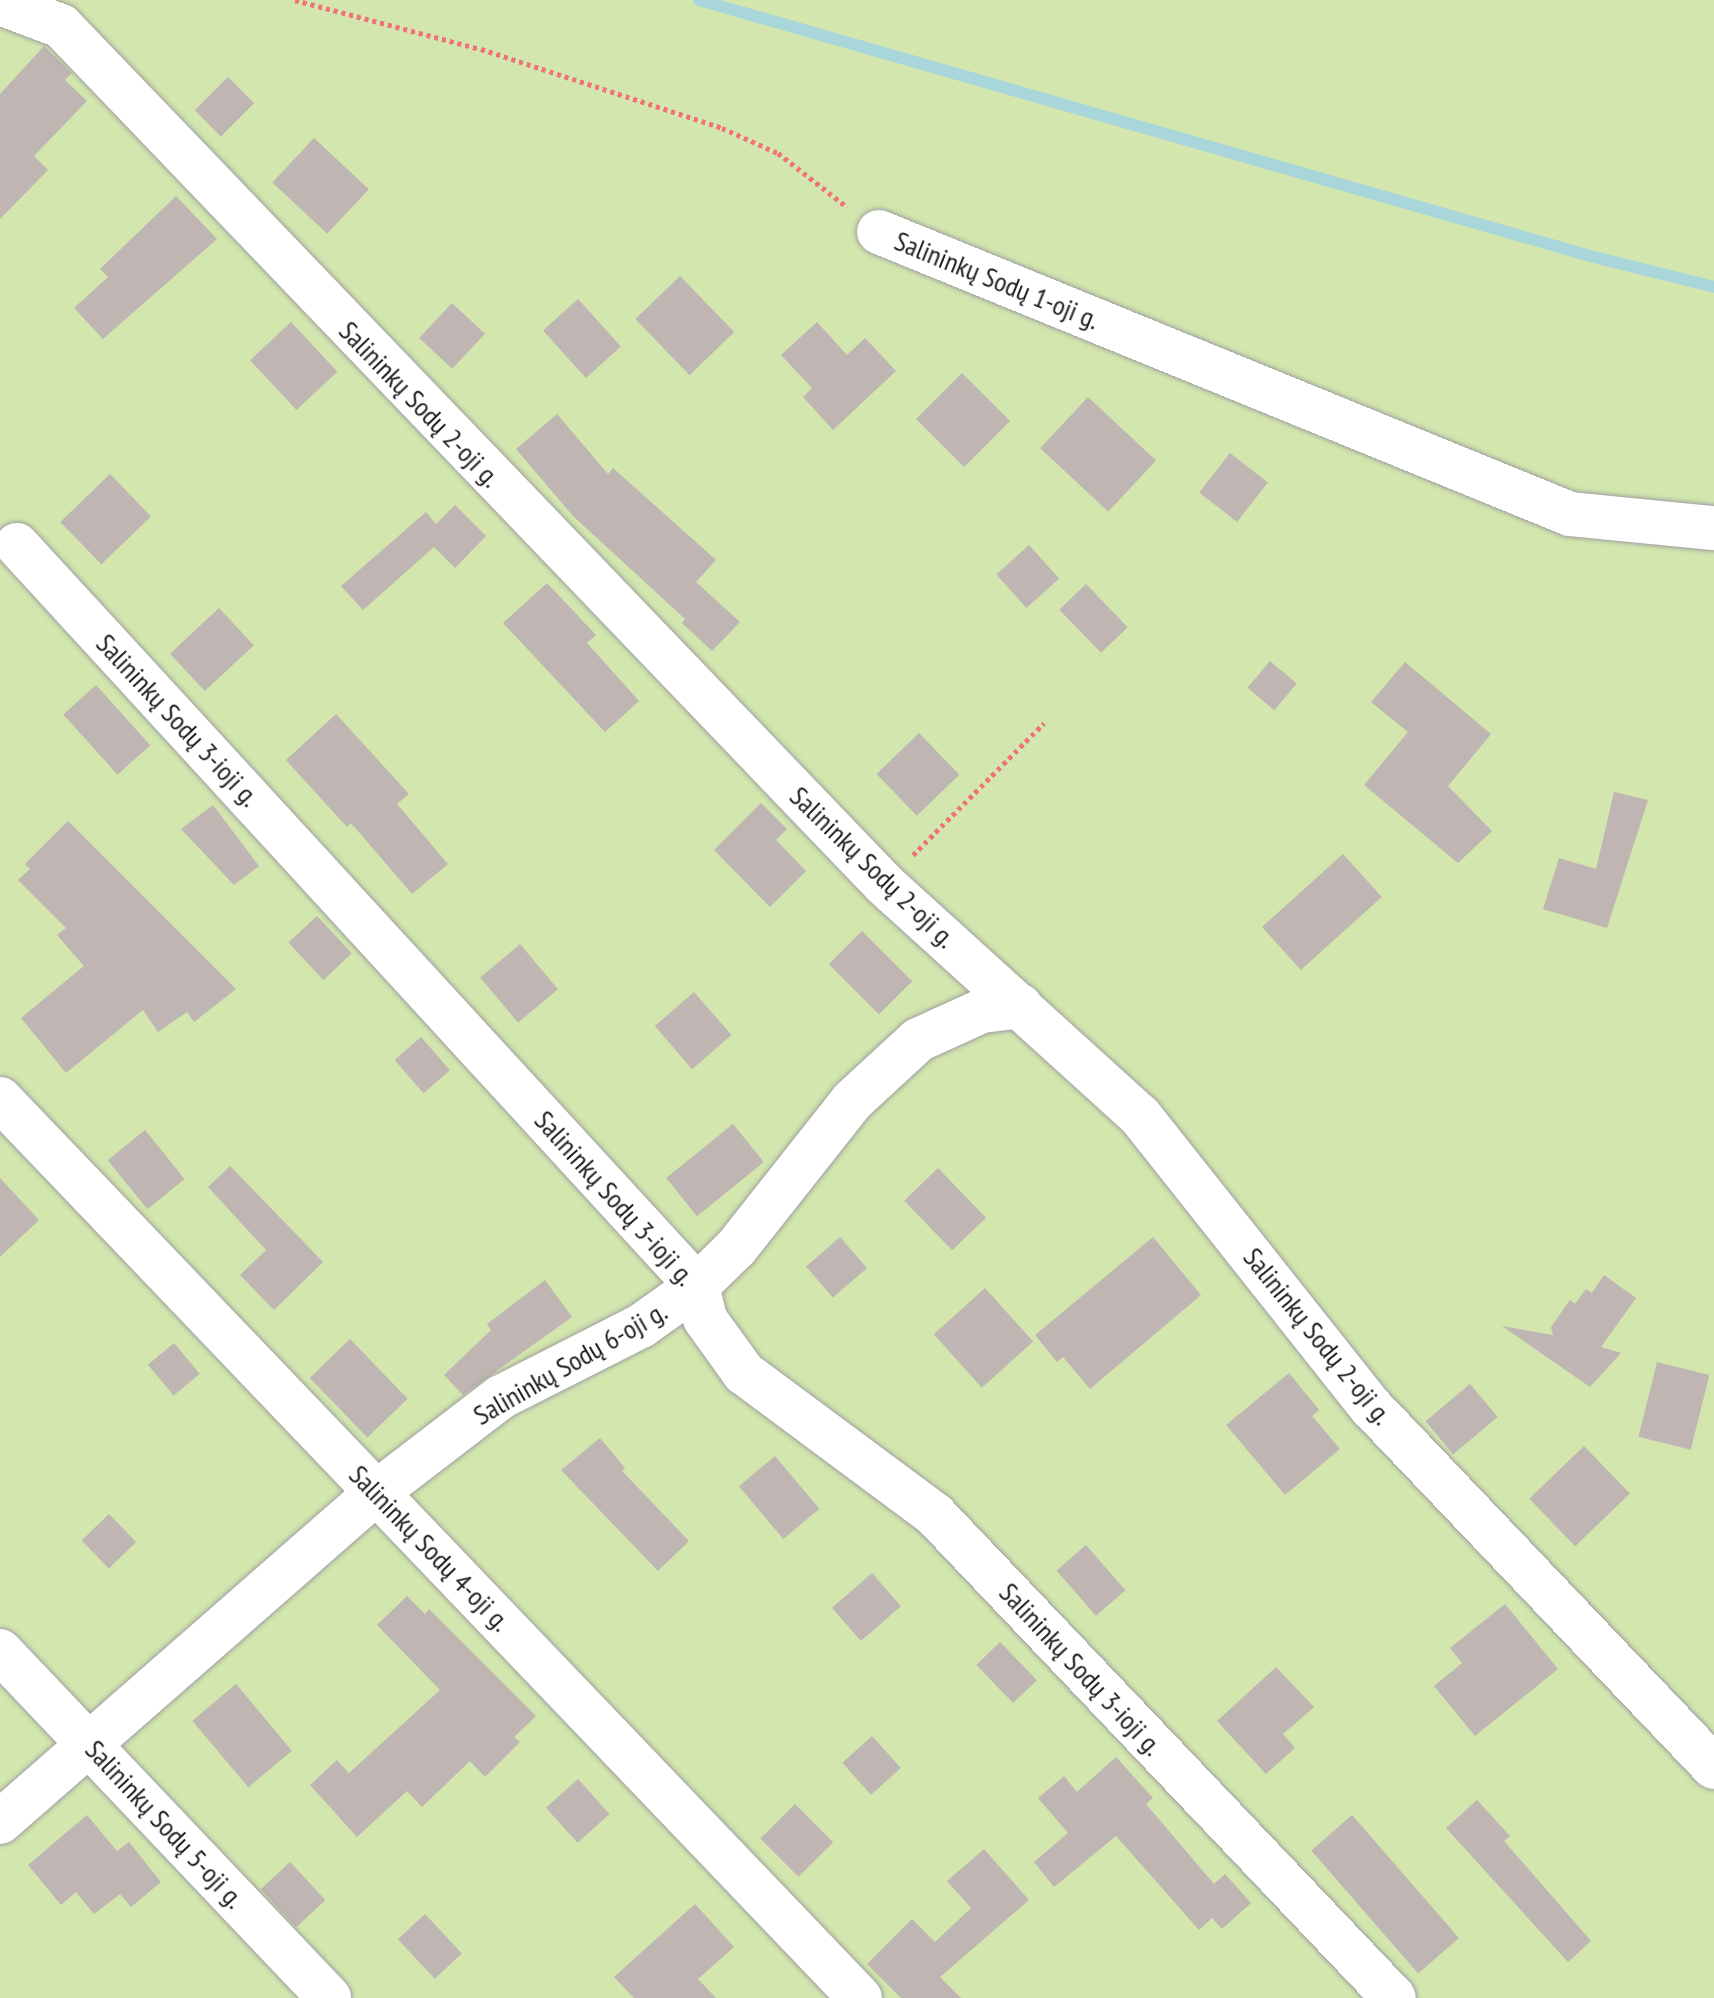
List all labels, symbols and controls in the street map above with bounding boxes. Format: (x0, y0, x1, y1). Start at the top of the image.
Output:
street label: Salininkų Sodų 1-oji g. (890, 224, 1104, 336)
street label: Salininkų Sodų 2-oji g. (332, 314, 508, 494)
street label: Salininkų Sodų 3-ioji g. (89, 627, 267, 813)
street label: Salininkų Sodų 2-oji g. (783, 779, 963, 955)
street label: Salininkų Sodų 3-ioji g. (528, 1104, 702, 1292)
street label: Salininkų Sodų 2-oji g. (1236, 1241, 1400, 1431)
street label: Salininkų Sodų 6-oji g. (467, 1294, 673, 1432)
street label: Salininkų Sodų 4-oji g. (342, 1458, 518, 1638)
street label: Salininkų Sodų 3-ioji g. (992, 1576, 1170, 1762)
street label: Salininkų Sodų 5-oji g. (78, 1733, 252, 1915)

